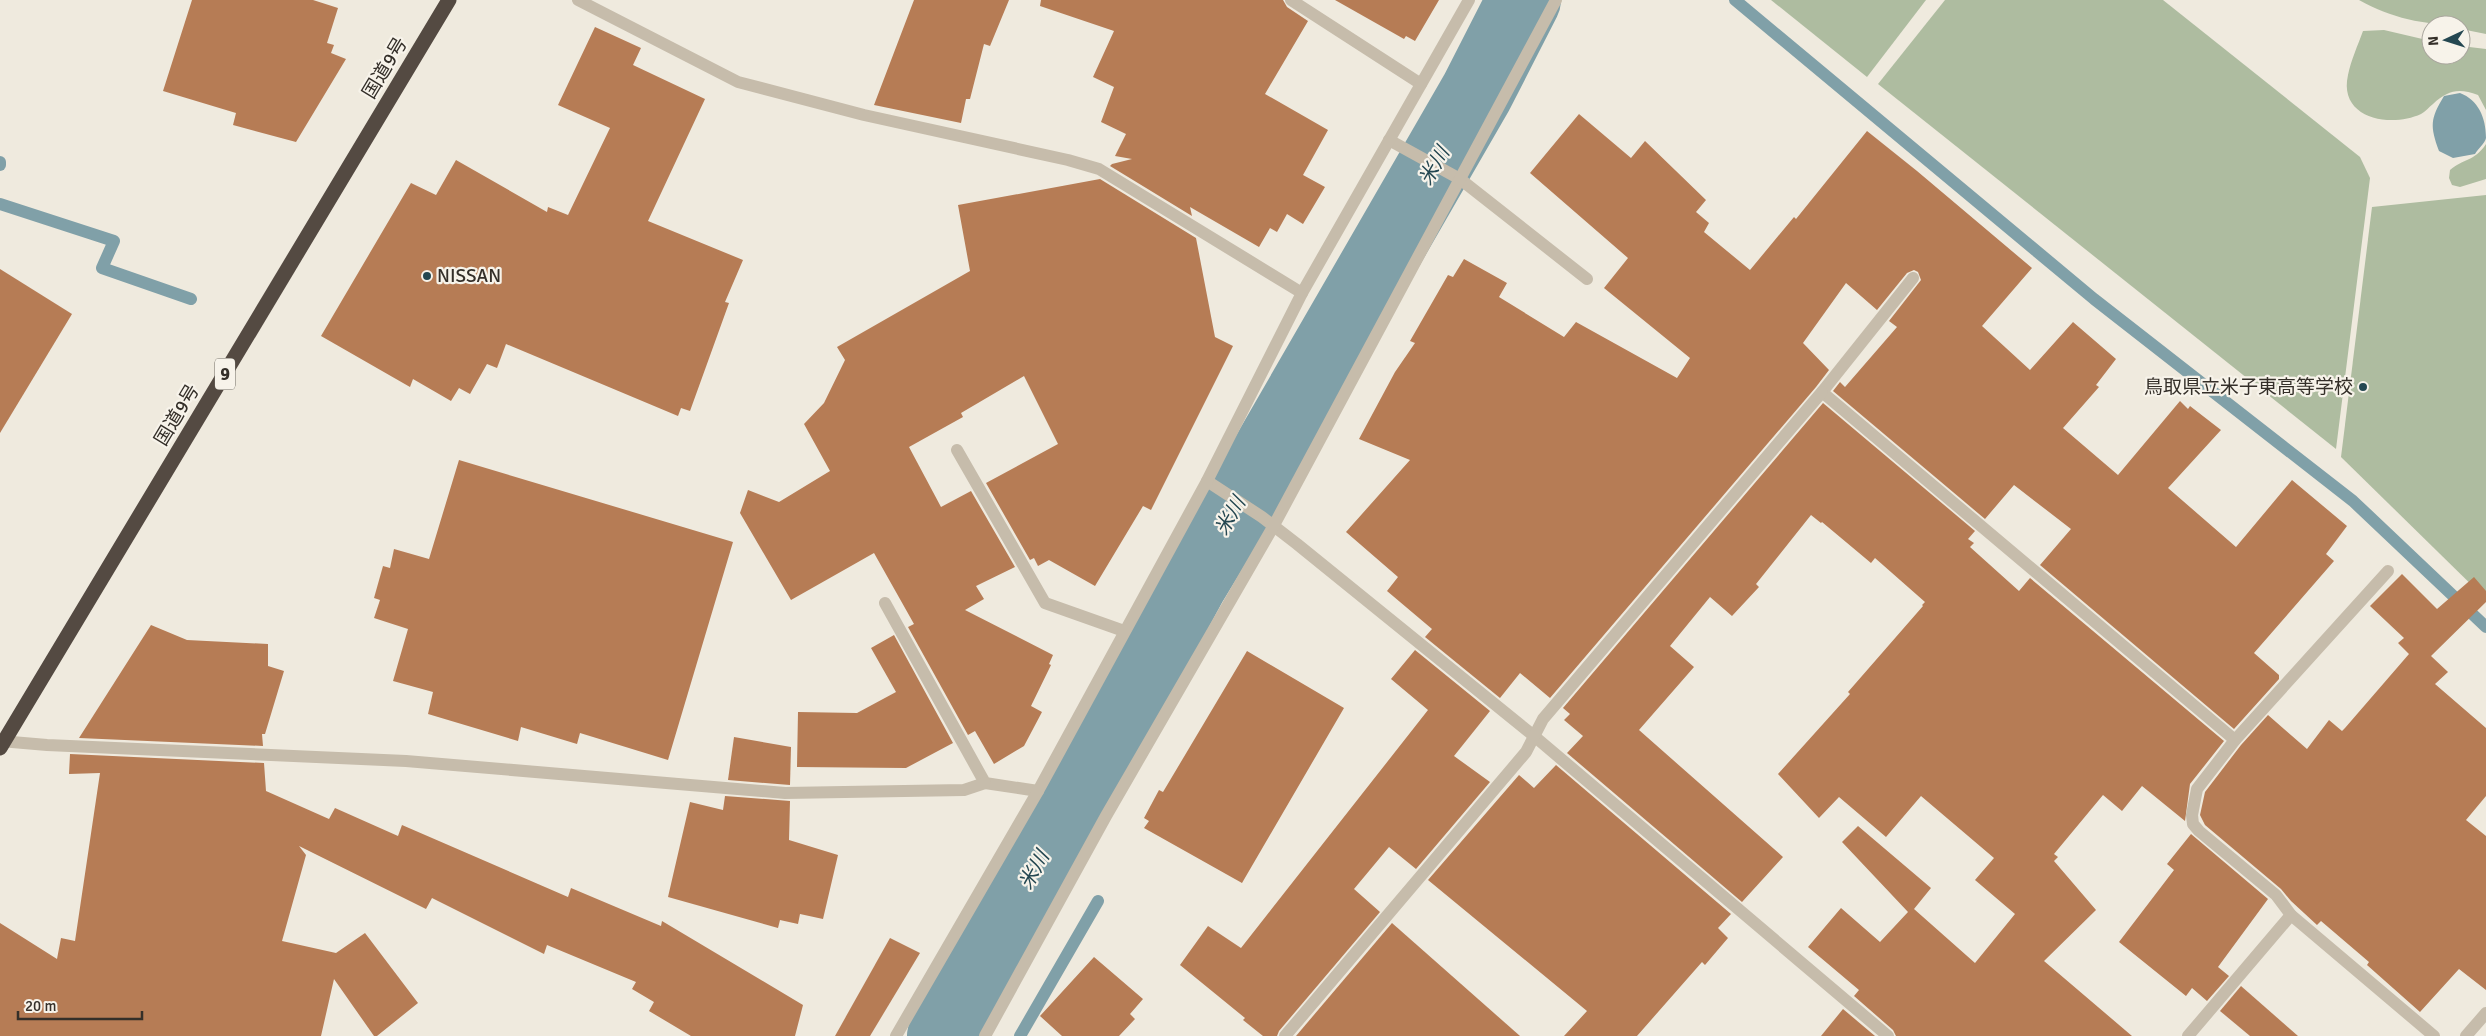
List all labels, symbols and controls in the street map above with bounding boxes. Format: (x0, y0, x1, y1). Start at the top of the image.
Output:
north arrow (2421, 15, 2471, 65)
street label: 国道9号 (357, 33, 413, 103)
text: N (2425, 35, 2442, 46)
water label: 米川 (1413, 141, 1456, 190)
place label: NISSAN (437, 264, 501, 288)
marker: NISSAN (421, 270, 433, 282)
road number: 9 (215, 358, 235, 389)
place label: 鳥取県立米子東高等学校 (2144, 375, 2353, 399)
street label: 国道9号 (149, 380, 205, 450)
marker: 鳥取県立米子東高等学校 (2357, 381, 2369, 393)
water label: 米川 (1209, 491, 1252, 540)
water label: 米川 (1013, 845, 1056, 894)
scale bar (18, 988, 141, 1020)
text: 20 m (25, 997, 56, 1015)

